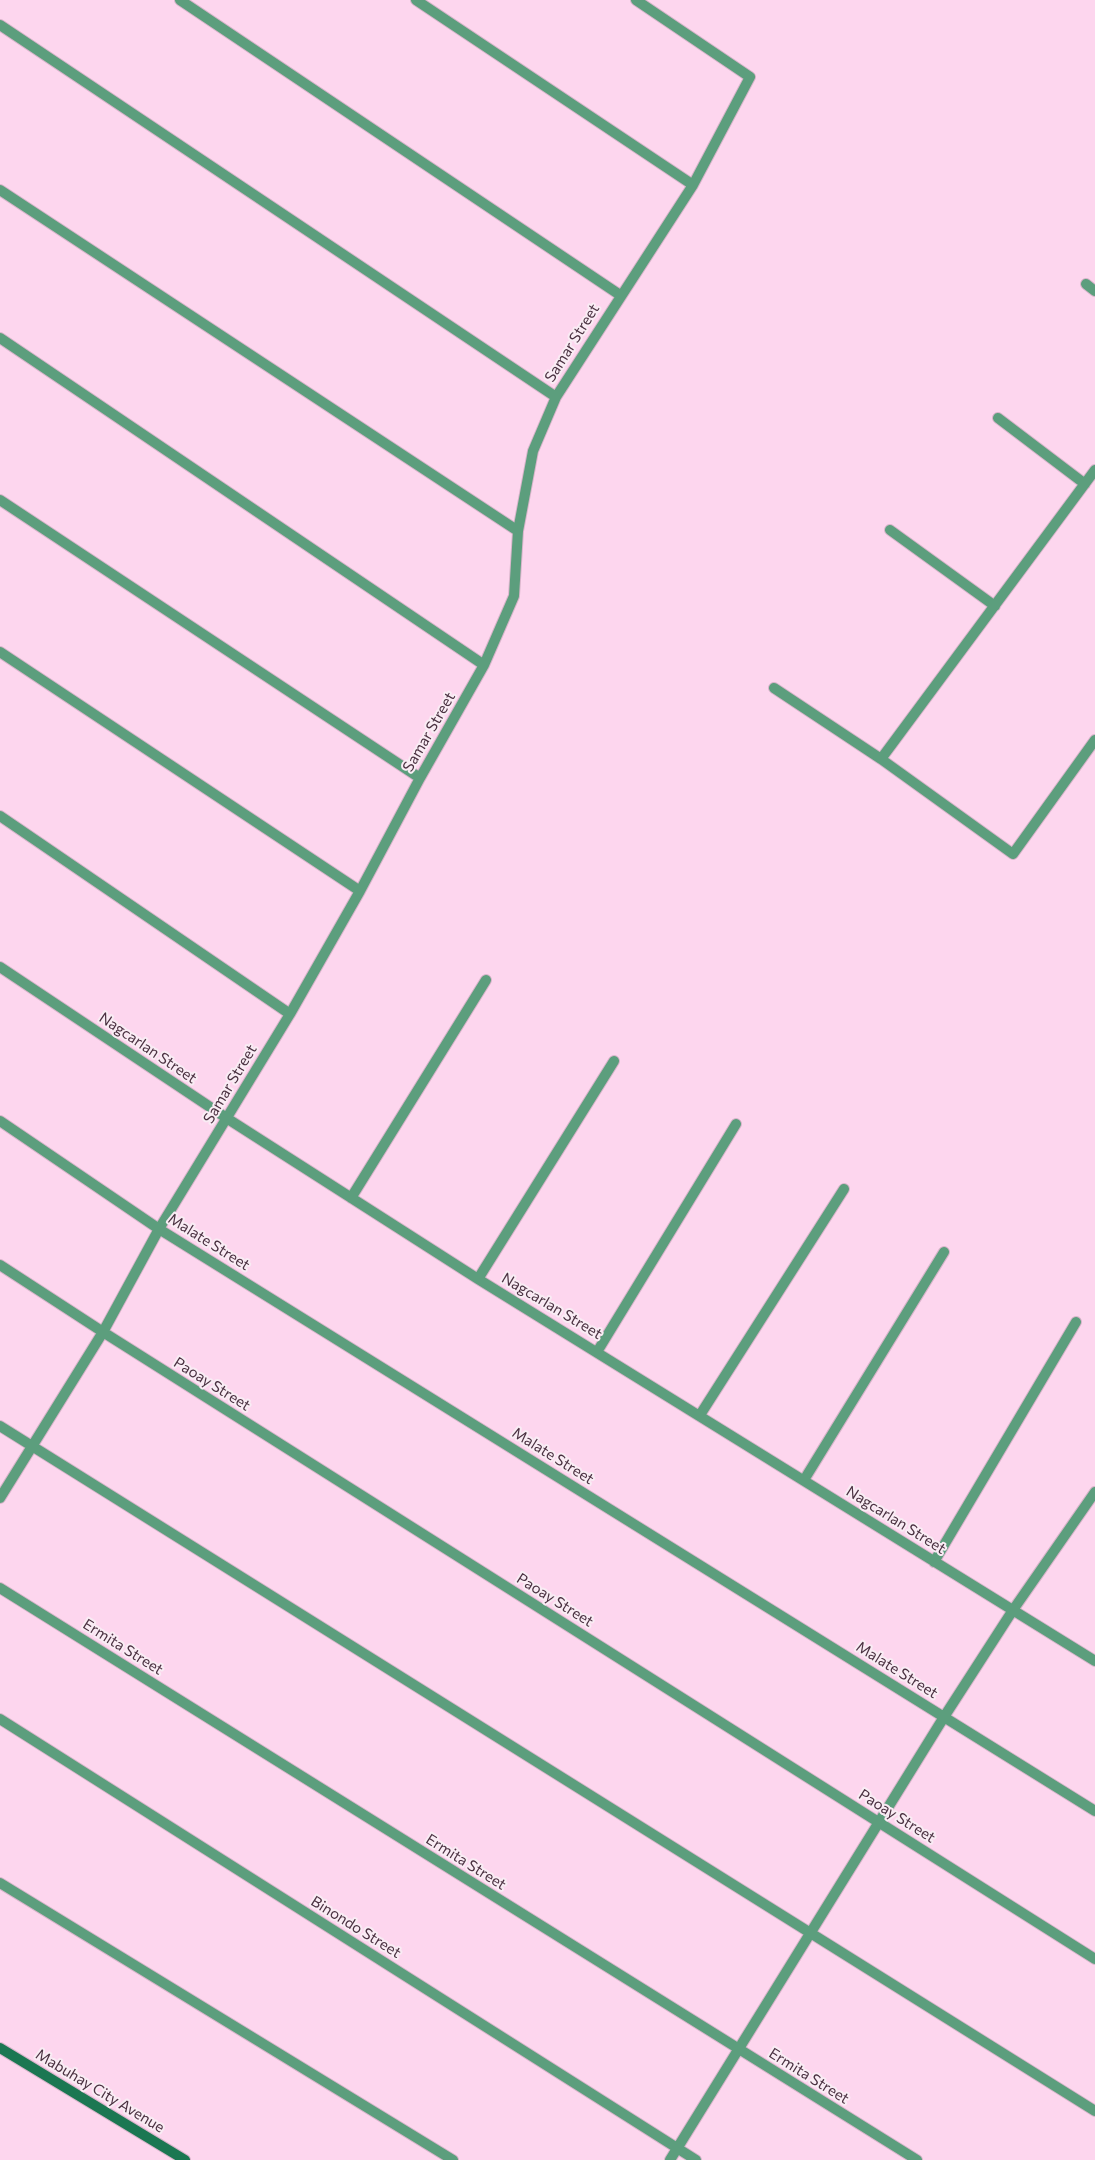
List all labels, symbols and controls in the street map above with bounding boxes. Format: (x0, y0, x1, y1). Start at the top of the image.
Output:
street label: Samar Street (541, 301, 603, 385)
street label: Samar Street (399, 689, 459, 775)
street label: Nagcarlan Street (96, 1009, 200, 1087)
street label: Samar Street (199, 1041, 261, 1127)
street label: Malate Street (165, 1210, 253, 1274)
street label: Nagcarlan Street (499, 1269, 605, 1343)
street label: Paoay Street (170, 1353, 254, 1415)
street label: Malate Street (509, 1424, 597, 1488)
street label: Nagcarlan Street (843, 1482, 949, 1558)
street label: Paoay Street (513, 1569, 597, 1631)
street label: Ermita Street (80, 1615, 166, 1679)
street label: Malate Street (853, 1638, 941, 1702)
street label: Paoay Street (855, 1785, 939, 1847)
street label: Ermita Street (423, 1830, 509, 1894)
street label: Binondo Street (308, 1892, 404, 1962)
street label: Ermita Street (766, 2044, 852, 2108)
street label: Mabuhay City Avenue (32, 2045, 168, 2137)

